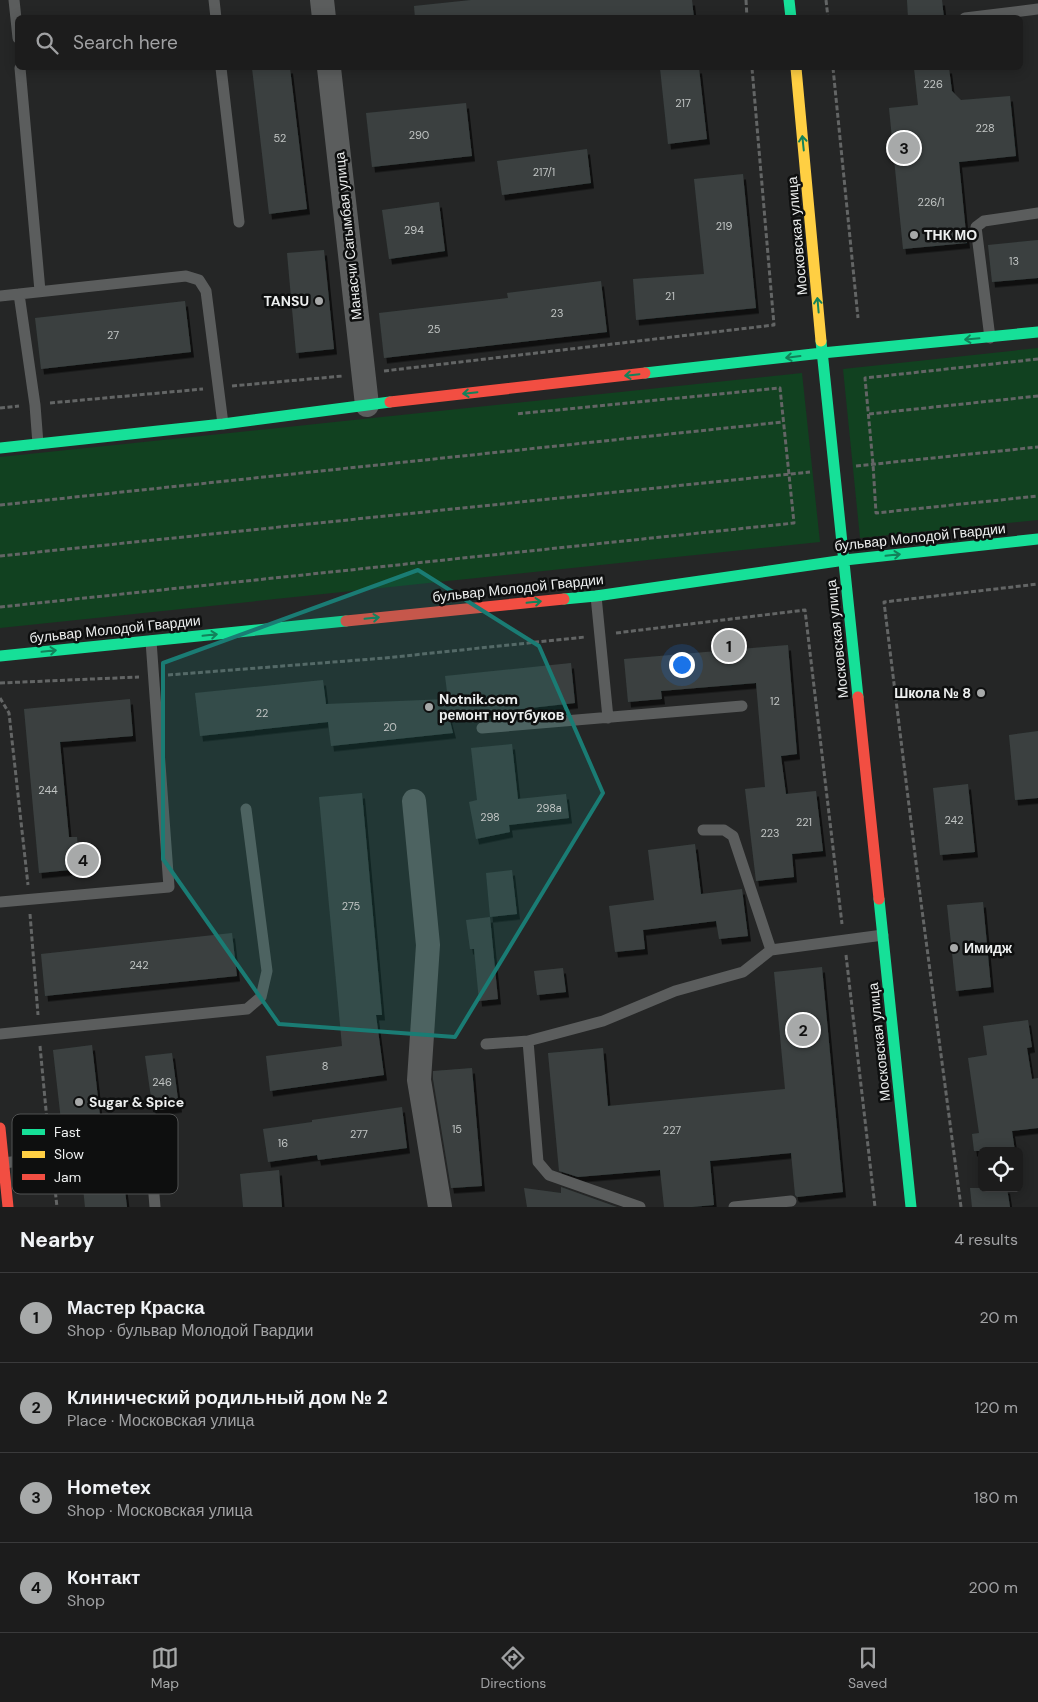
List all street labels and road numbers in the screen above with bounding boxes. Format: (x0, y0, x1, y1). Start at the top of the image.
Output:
street label: Манасчи Сагымбая улица (330, 151, 366, 321)
street label: Московская улица (783, 176, 811, 296)
street label: бульвар Молодой Гвардии (833, 519, 1007, 555)
street label: бульвар Молодой Гвардии (431, 570, 605, 606)
street label: Московская улица (822, 579, 852, 699)
street label: бульвар Молодой Гвардии (28, 611, 202, 647)
street label: Московская улица (864, 982, 894, 1102)

